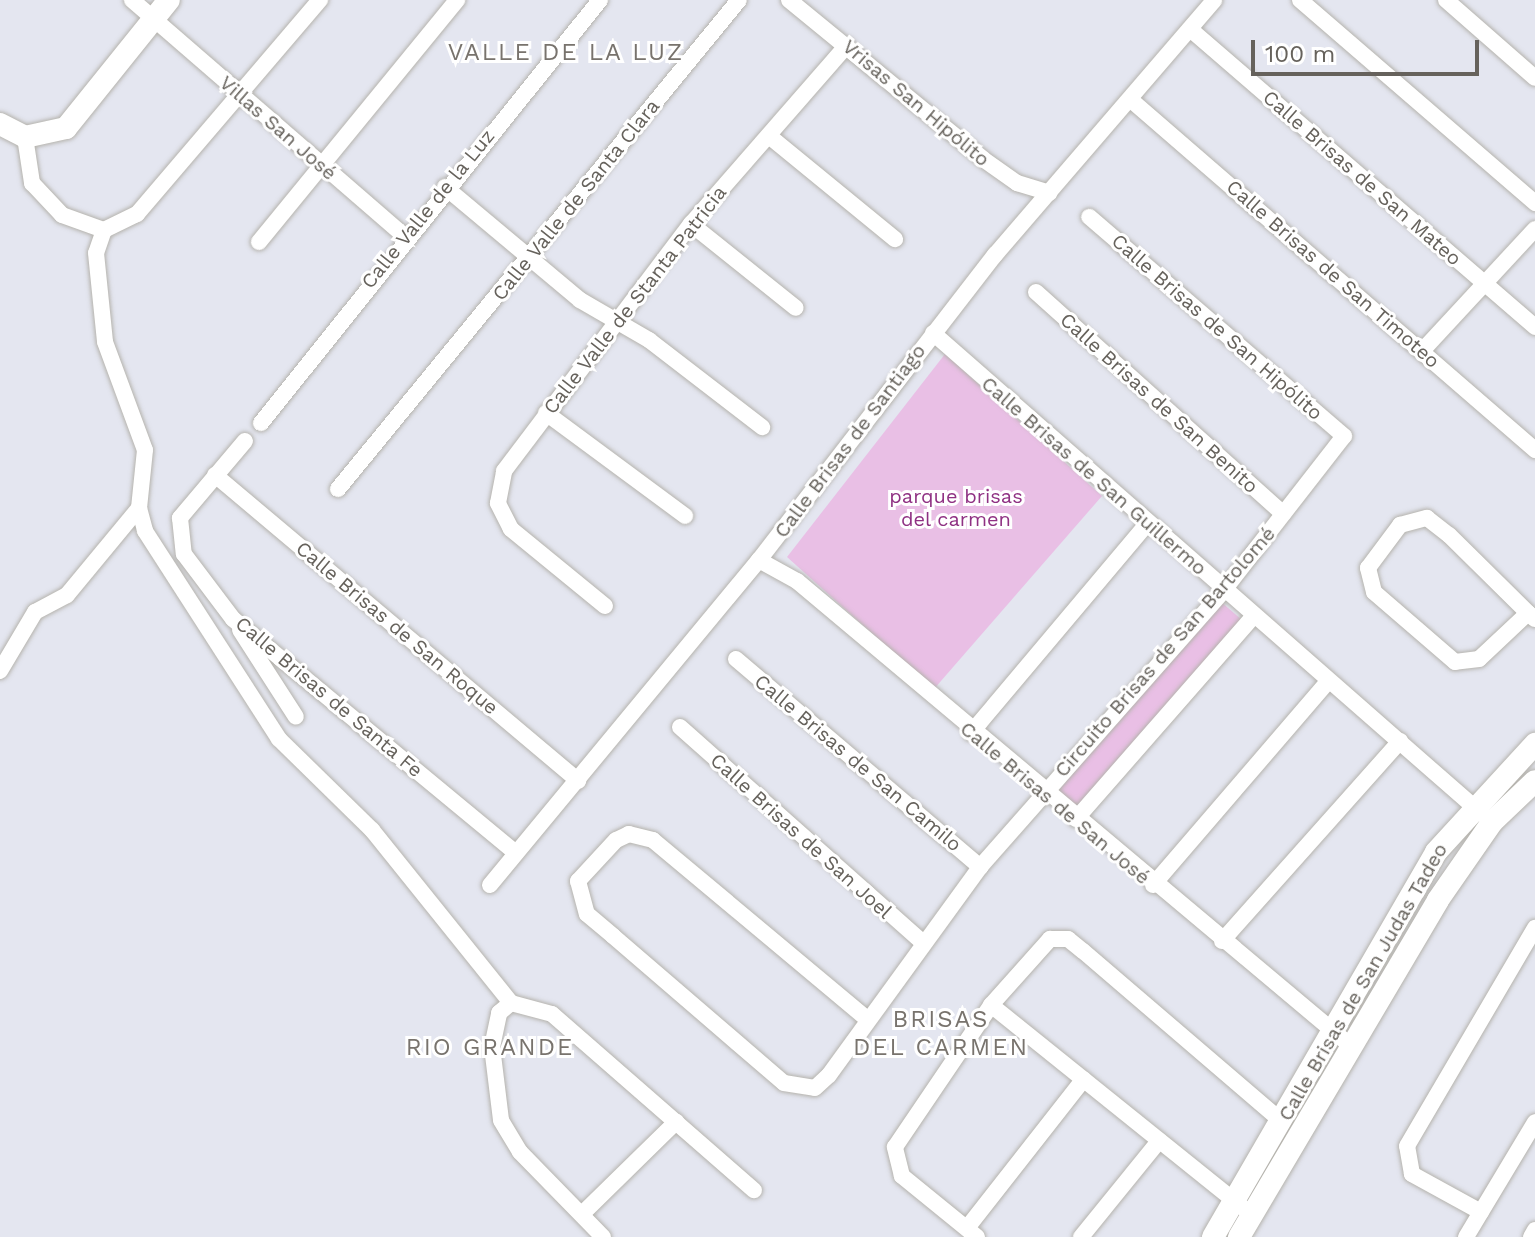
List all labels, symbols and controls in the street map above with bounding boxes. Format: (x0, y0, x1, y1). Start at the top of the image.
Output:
scale bar (1255, 24, 1483, 74)
street label: Vrisas San Hipólito (838, 35, 994, 171)
district label: VALLE DE LA LUZ (447, 39, 685, 67)
text: 100 m (1265, 40, 1335, 68)
street label: Villas San José (214, 71, 342, 185)
street label: Calle Brisas de San Mateo (1258, 85, 1466, 271)
street label: Calle Valle de Santa Clara (487, 94, 665, 306)
street label: Calle Valle de la Luz (356, 124, 500, 294)
street label: Calle Brisas de San Timoteo (1221, 175, 1445, 373)
street label: Calle Valle de Stanta Patricia (538, 181, 732, 419)
street label: Calle Brisas de San Hipólito (1107, 229, 1327, 425)
street label: Calle Brisas de San Benito (1055, 308, 1263, 498)
street label: Calle Brisas de Santiago (769, 339, 931, 543)
street label: Calle Brisas de San Guillermo (976, 372, 1212, 580)
park label: parque brisas del carmen (889, 484, 1023, 531)
street label: Circuito Brisas de San Bartolomé (1050, 522, 1280, 782)
street label: Calle Brisas de San Roque (291, 536, 503, 720)
street label: Calle Brisas de Santa Fe (230, 611, 428, 783)
street label: Calle Brisas de San Camilo (750, 669, 966, 857)
street label: Calle Brisas de San José (955, 716, 1155, 890)
street label: Calle Brisas de San Joel (705, 748, 897, 924)
street label: Calle Brisas de San Judas Tadeo (1273, 838, 1453, 1126)
district label: BRISAS DEL CARMEN (853, 1006, 1029, 1062)
district label: RIO GRANDE (406, 1034, 574, 1062)

